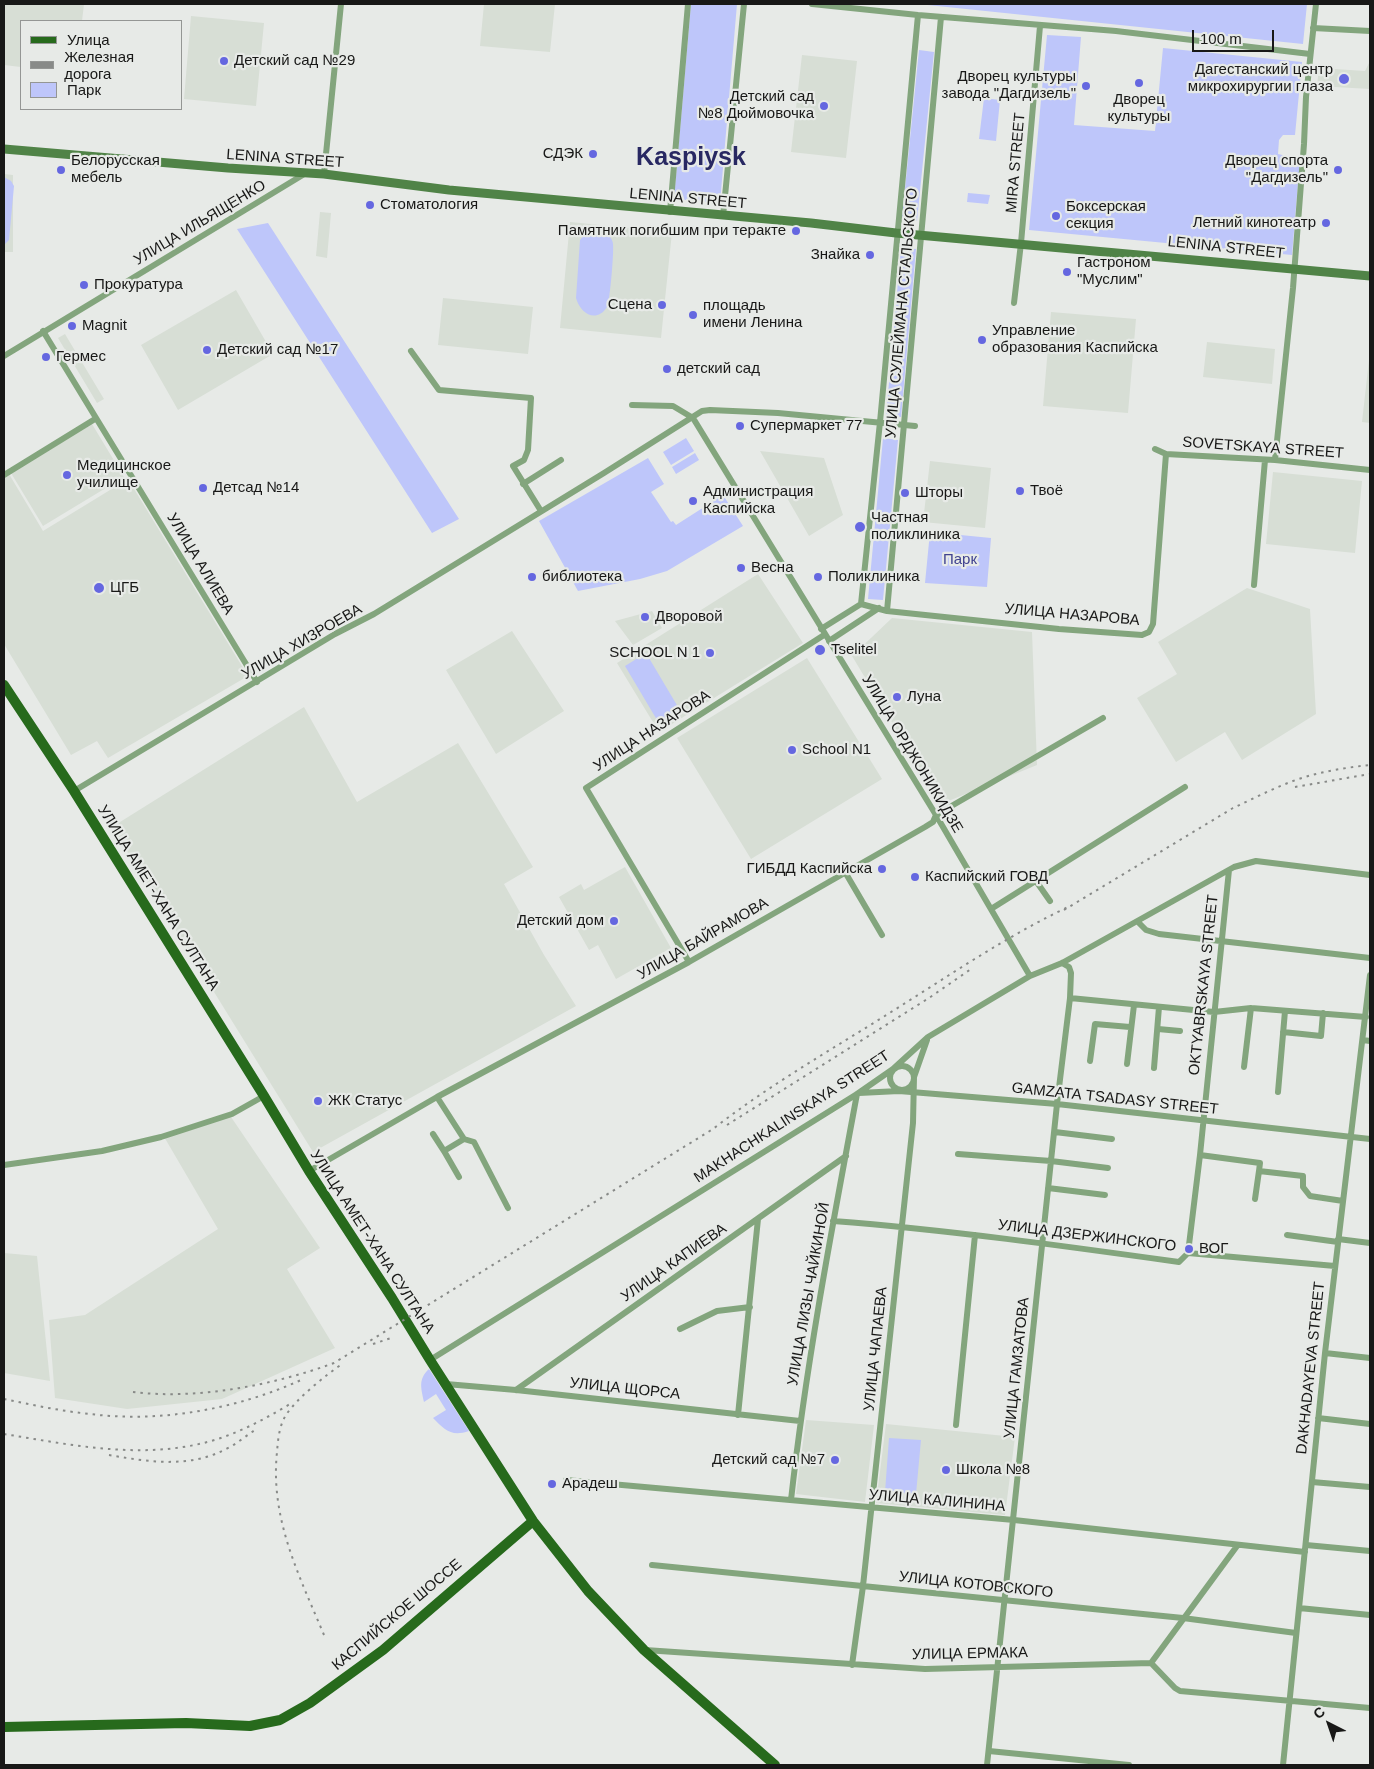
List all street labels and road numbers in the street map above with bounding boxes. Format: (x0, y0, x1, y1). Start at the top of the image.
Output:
street label: MIRA STREET (1003, 112, 1029, 214)
street label: LENINA STREET (226, 146, 344, 172)
street label: УЛИЦА ИЛЬЯЩЕНКО (131, 176, 269, 270)
street label: LENINA STREET (629, 185, 747, 213)
street label: УЛИЦА СУЛЕЙМАНА СТАЛЬСКОГО (882, 187, 922, 439)
street label: LENINA STREET (1167, 233, 1285, 263)
street label: SOVETSKAYA STREET (1182, 433, 1344, 463)
street label: УЛИЦА АЛИЕВА (163, 510, 237, 618)
street label: УЛИЦА ХИЗРОЕВА (239, 600, 365, 684)
street label: УЛИЦА НАЗАРОВА (1004, 600, 1140, 630)
street label: УЛИЦА ОРДЖОНИКИДЗЕ (858, 672, 966, 836)
street label: УЛИЦА НАЗАРОВА (590, 687, 714, 775)
street label: УЛИЦА АМЕТ-ХАНА СУЛТАНА (93, 802, 223, 994)
street label: УЛИЦА БАЙРАМОВА (634, 894, 772, 984)
street label: OKTYABRSKAYA STREET (1186, 894, 1222, 1076)
street label: MAKHACHKALINSKAYA STREET (691, 1047, 893, 1187)
street label: GAMZATA TSADASY STREET (1011, 1079, 1219, 1119)
street label: УЛИЦА АМЕТ-ХАНА СУЛТАНА (306, 1147, 438, 1337)
street label: УЛИЦА ЛИЗЫ ЧАЙКИНОЙ (784, 1201, 834, 1387)
street label: УЛИЦА ДЗЕРЖИНСКОГО (997, 1216, 1177, 1256)
street label: УЛИЦА КАПИЕВА (618, 1220, 730, 1306)
street label: DAKHADAYEVA STREET (1293, 1281, 1329, 1455)
street label: УЛИЦА ЧАПАЕВА (861, 1286, 891, 1412)
street label: УЛИЦА ГАМЗАТОВА (1001, 1296, 1033, 1440)
street label: УЛИЦА ЩОРСА (569, 1374, 681, 1404)
street label: УЛИЦА КАЛИНИНА (868, 1486, 1006, 1516)
street label: КАСПИЙСКОЕ ШОССЕ (328, 1555, 466, 1675)
street label: УЛИЦА КОТОВСКОГО (898, 1568, 1054, 1602)
street label: УЛИЦА ЕРМАКА (912, 1644, 1028, 1664)

